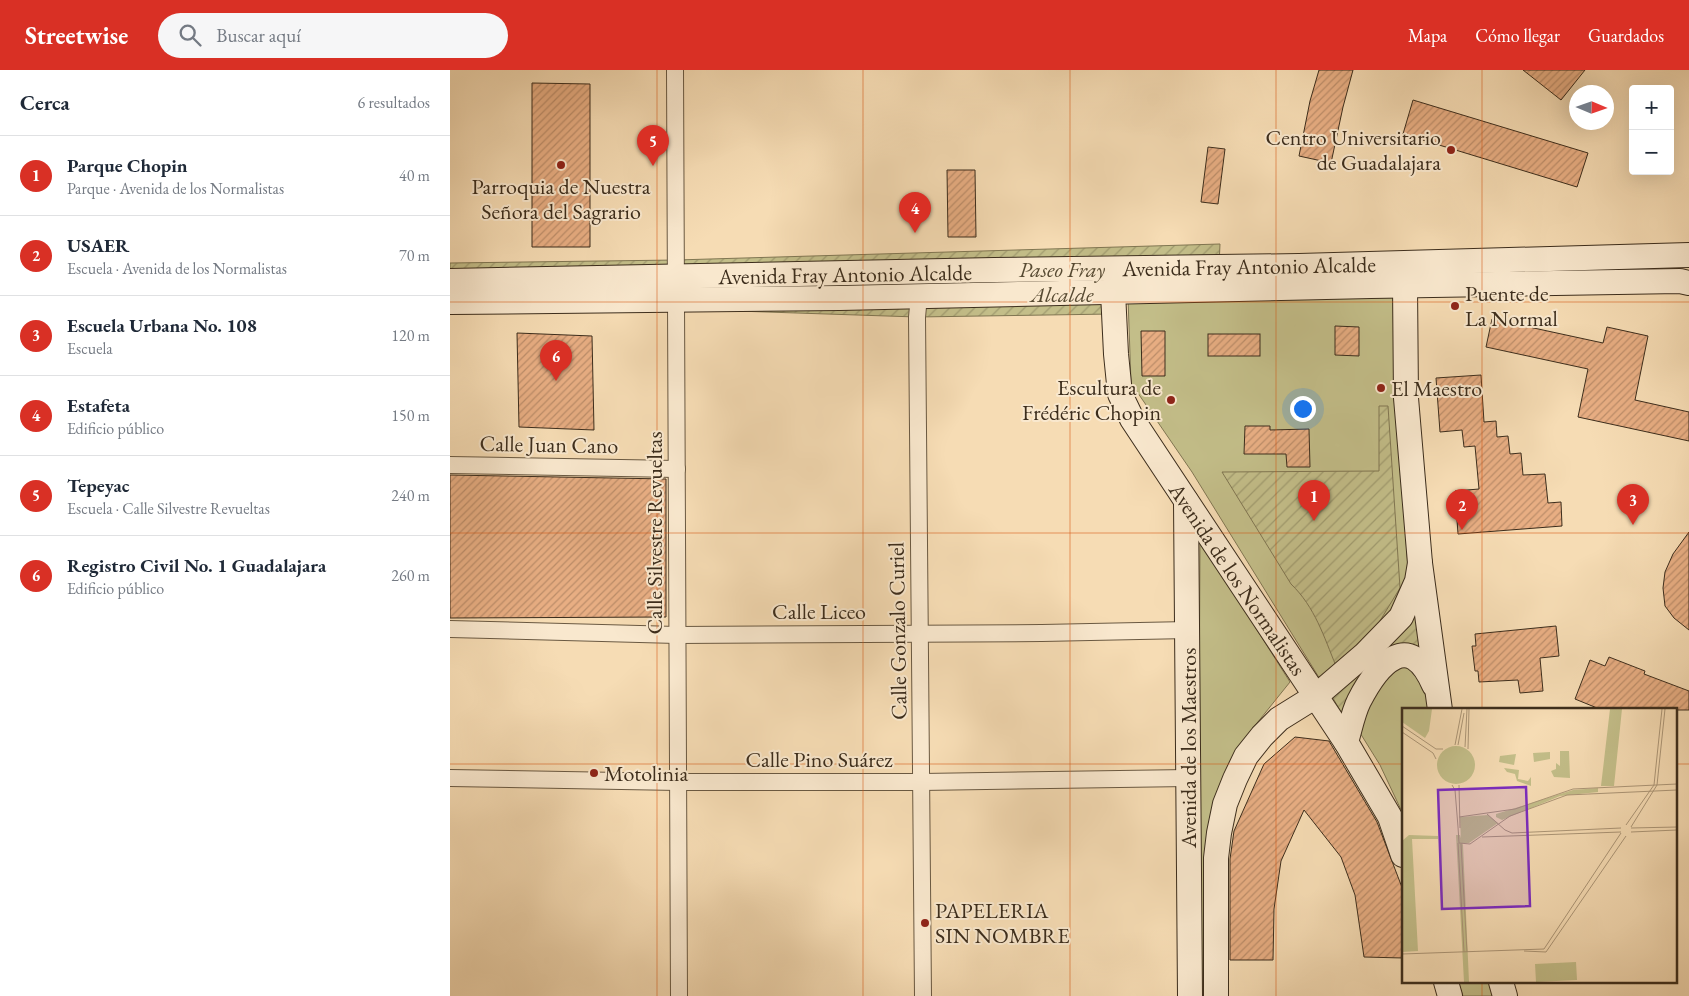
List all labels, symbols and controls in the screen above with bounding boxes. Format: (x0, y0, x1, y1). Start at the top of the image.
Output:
search box (158, 13, 508, 58)
text: Streetwise (25, 20, 128, 51)
icon: search (176, 21, 204, 49)
text: Buscar aquí (216, 23, 301, 48)
text: Mapa (1408, 24, 1447, 47)
text: Cómo llegar (1475, 24, 1560, 47)
text: Guardados (1588, 24, 1664, 47)
north arrow (1569, 85, 1614, 130)
map controls (1629, 85, 1674, 175)
button: + (1629, 85, 1674, 130)
text: Cerca (20, 89, 70, 116)
text: 6 resultados (358, 92, 430, 113)
place label: Centro Universitario de Guadalajara (1266, 123, 1441, 177)
pin: 5 (637, 125, 669, 166)
button: − (1629, 130, 1674, 175)
marker: Centro Universitario de Guadalajara (1445, 144, 1457, 156)
text: Parque Chopin (67, 153, 188, 178)
marker: Parroquia de Nuestra Señora del Sagrario (555, 159, 567, 171)
text: 1 (32, 165, 40, 186)
text: 40 m (399, 165, 430, 186)
place label: Parroquia de Nuestra Señora del Sagrario (472, 172, 651, 226)
text: Parque · Avenida de los Normalistas (67, 178, 284, 199)
pin: 4 (899, 192, 931, 233)
text: USAER (67, 233, 129, 258)
text: 2 (32, 245, 40, 266)
text: 70 m (399, 245, 430, 266)
street label: Avenida Fray Antonio Alcalde (1121, 250, 1377, 283)
park label: Paseo Fray Alcalde (1019, 255, 1105, 309)
text: Escuela · Avenida de los Normalistas (67, 258, 287, 279)
street label: Avenida Fray Antonio Alcalde (717, 258, 973, 291)
place label: Puente de La Normal (1465, 279, 1558, 333)
marker: Puente de La Normal (1449, 300, 1461, 312)
text: Escuela Urbana No. 108 (67, 313, 257, 338)
text: 3 (32, 325, 40, 346)
text: 120 m (391, 325, 430, 346)
text: Escuela (67, 338, 113, 359)
pin: 6 (540, 340, 572, 381)
place label: Escultura de Frédéric Chopin (1022, 373, 1161, 427)
place label: El Maestro (1391, 374, 1482, 403)
marker: El Maestro (1375, 382, 1387, 394)
text: Estafeta (67, 393, 130, 418)
marker: Escultura de Frédéric Chopin (1165, 394, 1177, 406)
your location (1290, 396, 1316, 422)
text: 4 (32, 405, 40, 426)
text: 150 m (391, 405, 430, 426)
text: Edificio público (67, 418, 164, 439)
street label: Calle Juan Cano (479, 429, 619, 460)
street label: Calle Silvestre Revueltas (640, 432, 669, 635)
text: Tepeyac (67, 473, 130, 498)
street label: Avenida de los Normalistas (1162, 476, 1313, 681)
pin: 1 (1298, 480, 1330, 521)
pin: 3 (1617, 484, 1649, 525)
text: 5 (32, 485, 40, 506)
text: 240 m (391, 485, 430, 506)
pin: 2 (1446, 489, 1478, 530)
text: Escuela · Calle Silvestre Revueltas (67, 498, 270, 519)
street label: Calle Gonzalo Curiel (881, 542, 914, 720)
text: Registro Civil No. 1 Guadalajara (67, 553, 326, 578)
text: 6 (32, 565, 40, 586)
text: 260 m (391, 565, 430, 586)
text: Edificio público (67, 578, 164, 599)
street label: Calle Liceo (772, 597, 866, 626)
street label: Avenida de los Maestros (1174, 648, 1203, 849)
inset map (1402, 708, 1676, 984)
street label: Calle Pino Suárez (745, 745, 893, 774)
place label: Motolinia (604, 759, 688, 788)
marker: Motolinia (588, 767, 600, 779)
place label: PAPELERIA SIN NOMBRE (935, 896, 1070, 950)
marker: PAPELERIA SIN NOMBRE (919, 917, 931, 929)

